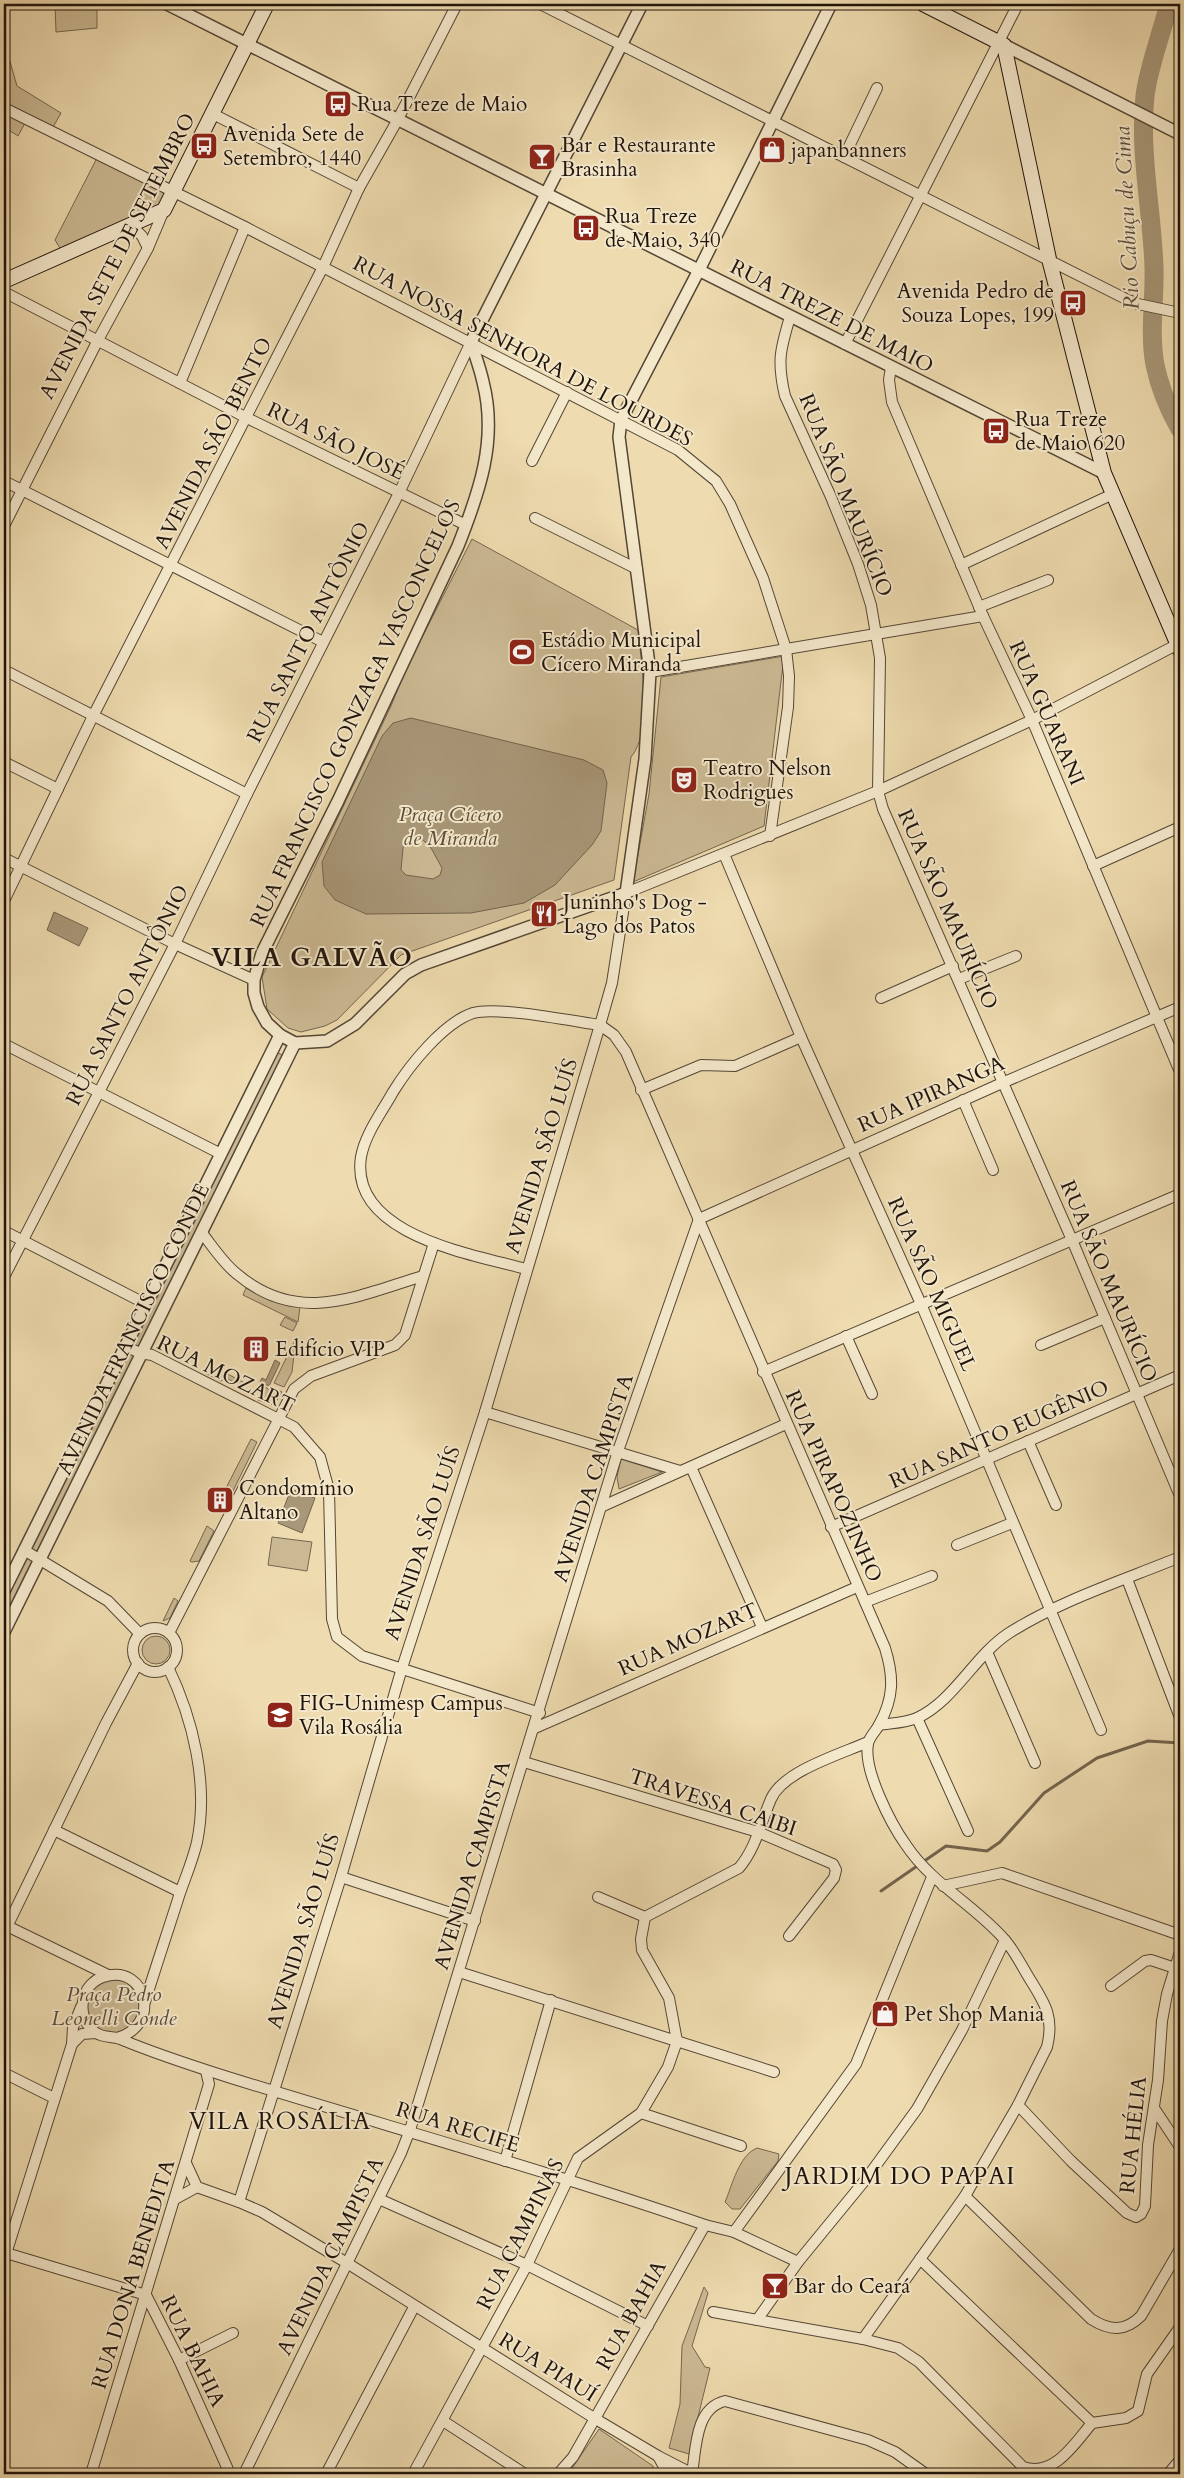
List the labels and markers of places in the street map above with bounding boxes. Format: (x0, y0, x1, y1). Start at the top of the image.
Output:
bus stop icon: Rua Treze de Maio (323, 89, 353, 119)
place label: Rua Treze de Maio (357, 90, 527, 119)
place label: Avenida Sete de Setembro, 1440 (223, 120, 364, 173)
bus stop icon: Avenida Sete de Setembro, 1440 (189, 131, 219, 161)
place label: Bar e Restaurante Brasinha (561, 131, 716, 184)
shop icon: japanbanners (757, 135, 787, 165)
place label: japanbanners (788, 136, 907, 165)
bar icon: Bar e Restaurante Brasinha (527, 142, 557, 172)
place label: Rua Treze de Maio, 340 (605, 202, 721, 255)
bus stop icon: Rua Treze de Maio, 340 (571, 213, 601, 243)
place label: Avenida Pedro de Souza Lopes, 199 (897, 277, 1054, 330)
bus stop icon: Avenida Pedro de Souza Lopes, 199 (1058, 288, 1088, 318)
place label: Rua Treze de Maio 620 (1015, 405, 1125, 458)
bus stop icon: Rua Treze de Maio 620 (981, 416, 1011, 446)
place label: Estádio Municipal Cícero Miranda (541, 626, 701, 679)
sports icon: Estádio Municipal Cícero Miranda (507, 637, 537, 667)
place label: Teatro Nelson Rodrigues (703, 754, 831, 807)
theatre icon: Teatro Nelson Rodrigues (669, 765, 699, 795)
place label: Juninho's Dog - Lago dos Patos (560, 888, 707, 941)
restaurant icon: Juninho's Dog - Lago dos Patos (529, 899, 559, 929)
building icon: Edifício VIP (241, 1334, 271, 1364)
place label: Edifício VIP (275, 1335, 385, 1364)
place label: Condomínio Altano (239, 1474, 354, 1527)
building icon: Condomínio Altano (205, 1485, 235, 1515)
place label: FIG-Unimesp Campus Vila Rosália (299, 1689, 503, 1742)
school or university icon: FIG-Unimesp Campus Vila Rosália (265, 1700, 295, 1730)
shop icon: Pet Shop Mania (870, 1999, 900, 2029)
place label: Pet Shop Mania (904, 2000, 1044, 2029)
bar icon: Bar do Ceará (760, 2271, 790, 2301)
place label: Bar do Ceará (794, 2272, 910, 2301)

